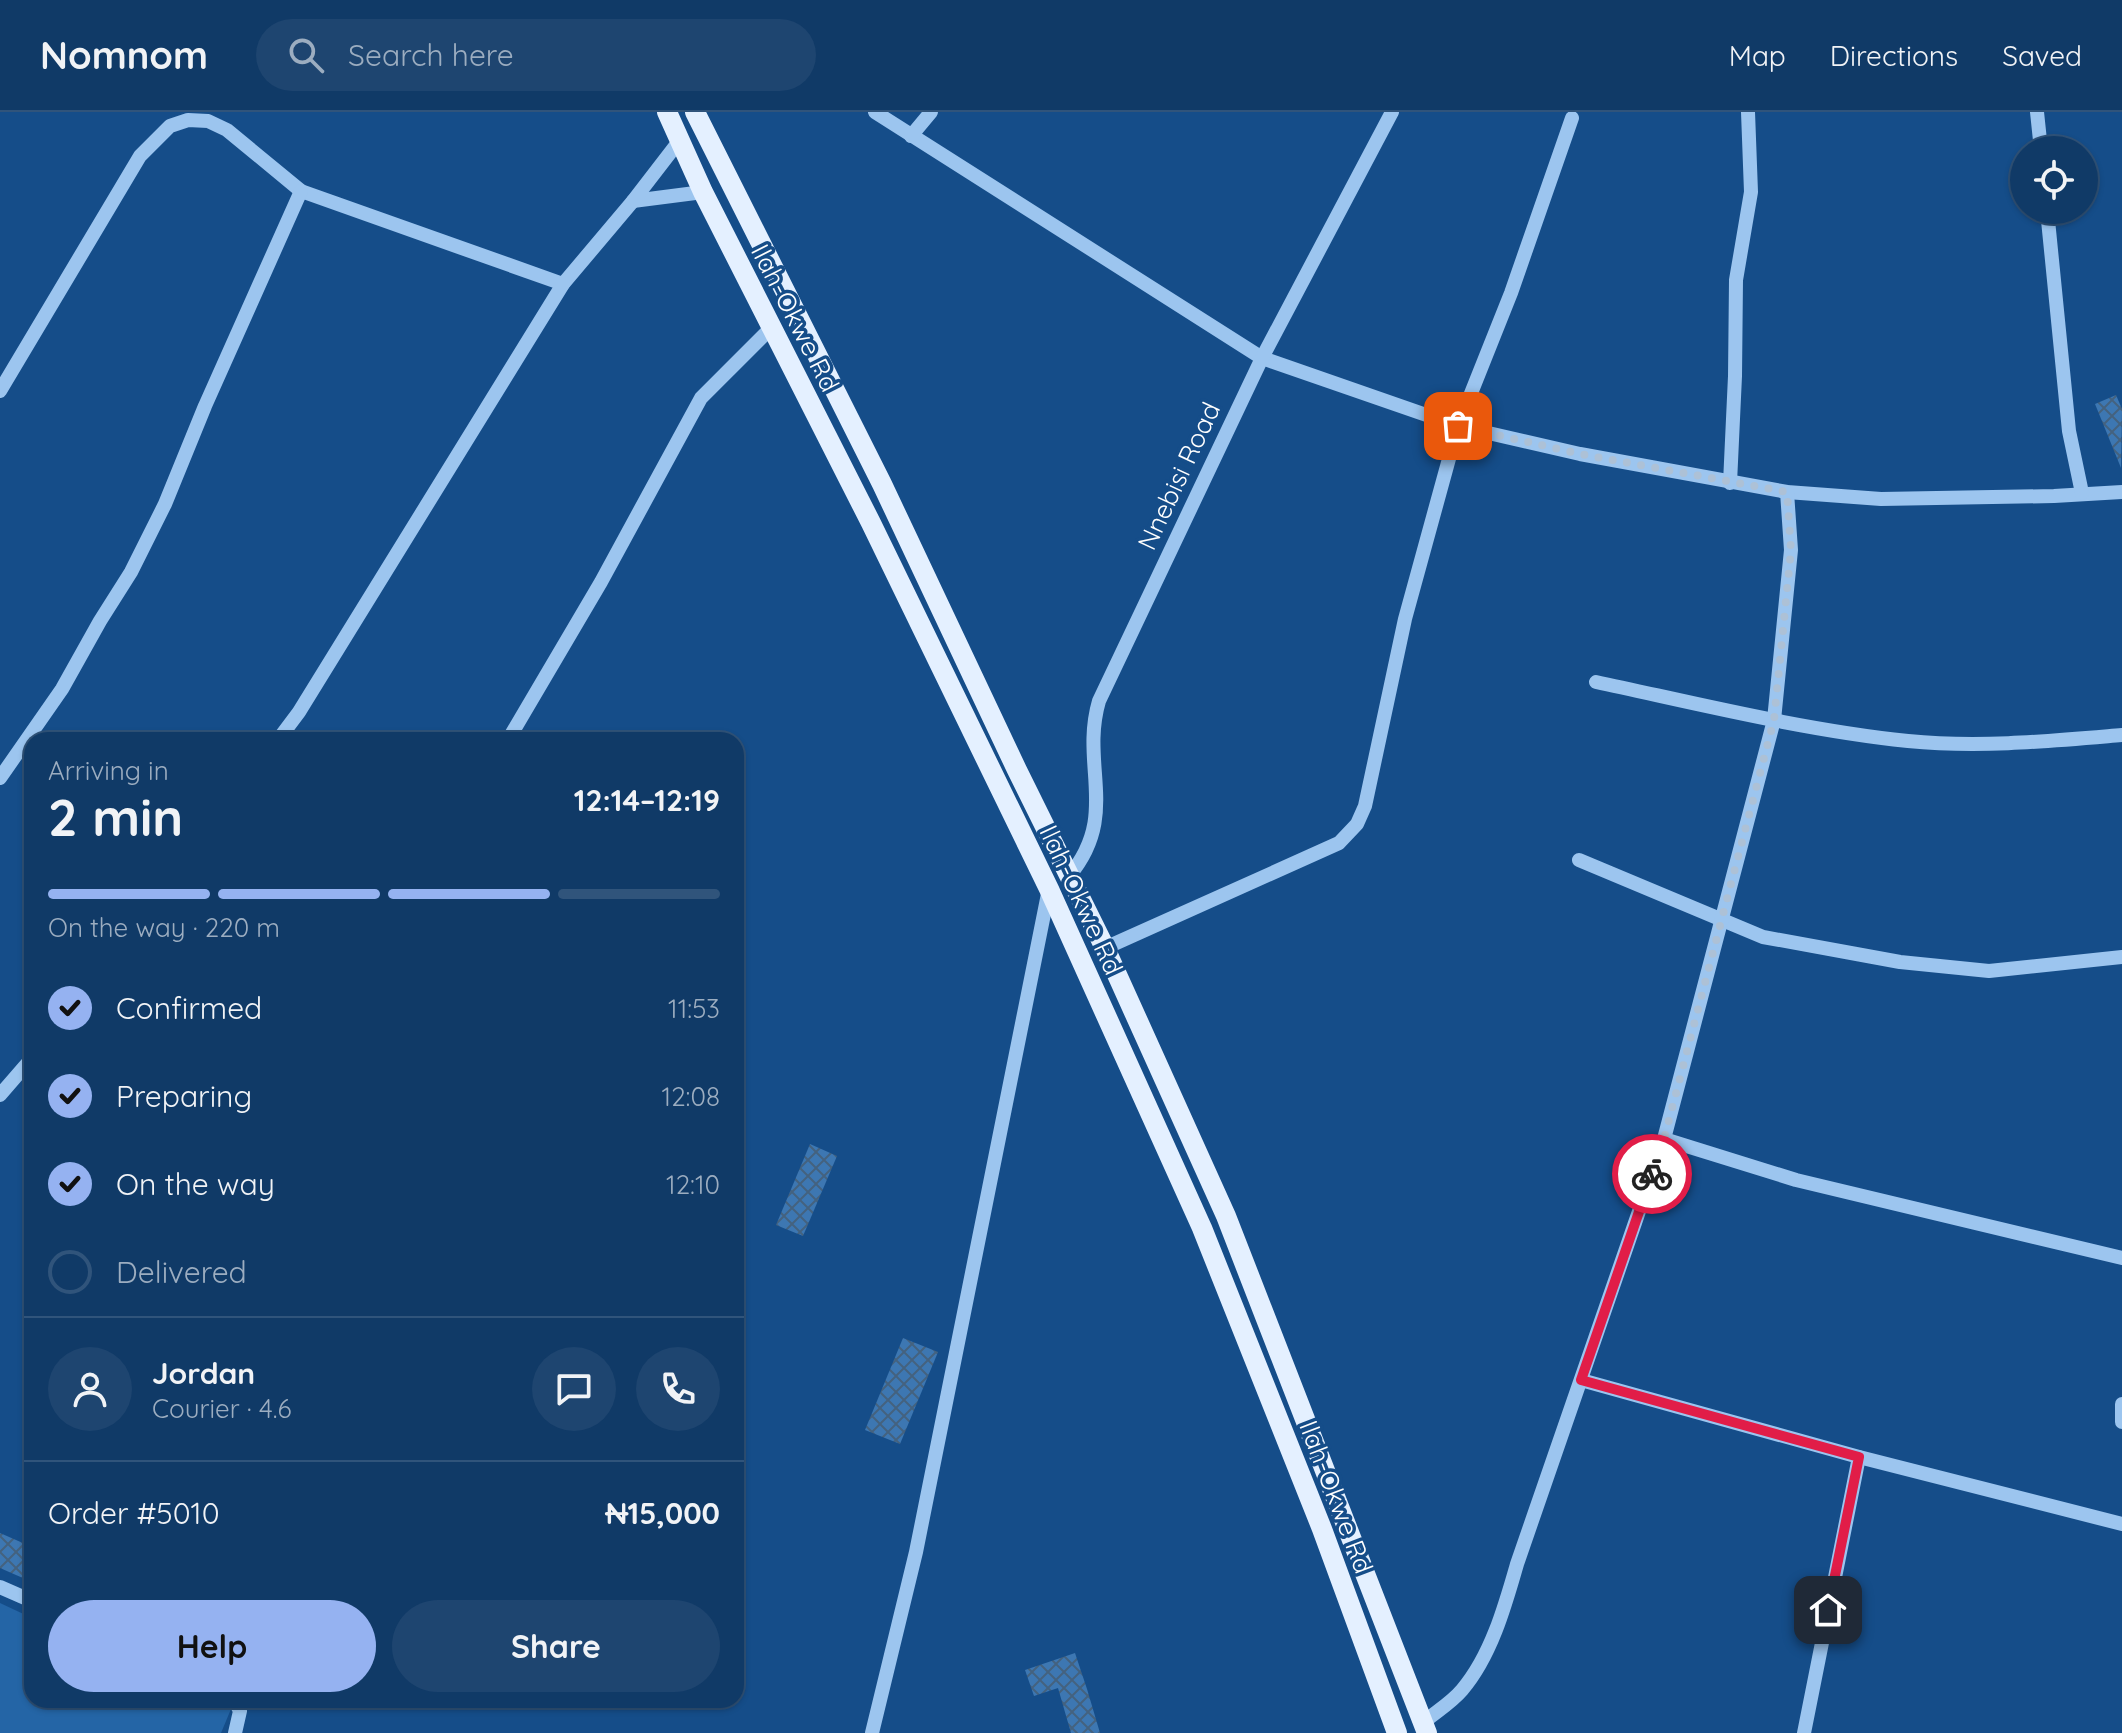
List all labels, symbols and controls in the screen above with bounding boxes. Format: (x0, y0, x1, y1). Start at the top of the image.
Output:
search box (256, 19, 816, 91)
text: Nomnom (40, 31, 208, 79)
icon: search (284, 33, 328, 77)
text: Search here (348, 36, 514, 74)
text: Map (1729, 38, 1786, 73)
text: Directions (1830, 38, 1958, 73)
text: Saved (2002, 38, 2082, 73)
map controls (2010, 136, 2098, 224)
button: locate (2010, 136, 2098, 224)
street label: Ilah-Okwe Rd (744, 238, 847, 397)
pin (1424, 392, 1492, 460)
street label: Nnebisi Road (1130, 397, 1227, 555)
icon: bag (1436, 404, 1480, 448)
text: Arriving in (48, 754, 169, 787)
text: 12:14–12:19 (574, 781, 720, 819)
text: 2 min (48, 784, 183, 849)
street label: Ilah-Okwe Rd (1032, 820, 1131, 980)
text: On the way · 220 m (48, 911, 280, 944)
icon: check (48, 986, 92, 1030)
text: Confirmed (116, 989, 262, 1027)
text: 11:53 (668, 992, 720, 1025)
icon: check (48, 1074, 92, 1118)
text: Preparing (116, 1077, 252, 1115)
text: 12:08 (662, 1080, 720, 1113)
courier (1612, 1134, 1692, 1214)
icon: bike (1630, 1152, 1674, 1196)
icon: check (48, 1162, 92, 1206)
text: On the way (116, 1165, 275, 1203)
text: 12:10 (666, 1168, 720, 1201)
text: Delivered (116, 1253, 247, 1291)
button: person (48, 1347, 132, 1431)
button: chat (532, 1347, 616, 1431)
button: phone (636, 1347, 720, 1431)
text: Jordan (152, 1354, 255, 1392)
text: Courier · 4.6 (152, 1392, 291, 1425)
street label: Ilah-Okwe Rd (1292, 1416, 1381, 1578)
text: Order #5010 (48, 1494, 220, 1532)
text: ₦15,000 (605, 1494, 720, 1532)
pin (1794, 1576, 1862, 1644)
icon: home (1806, 1588, 1850, 1632)
button: Help (48, 1600, 376, 1692)
button: Share (392, 1600, 720, 1692)

